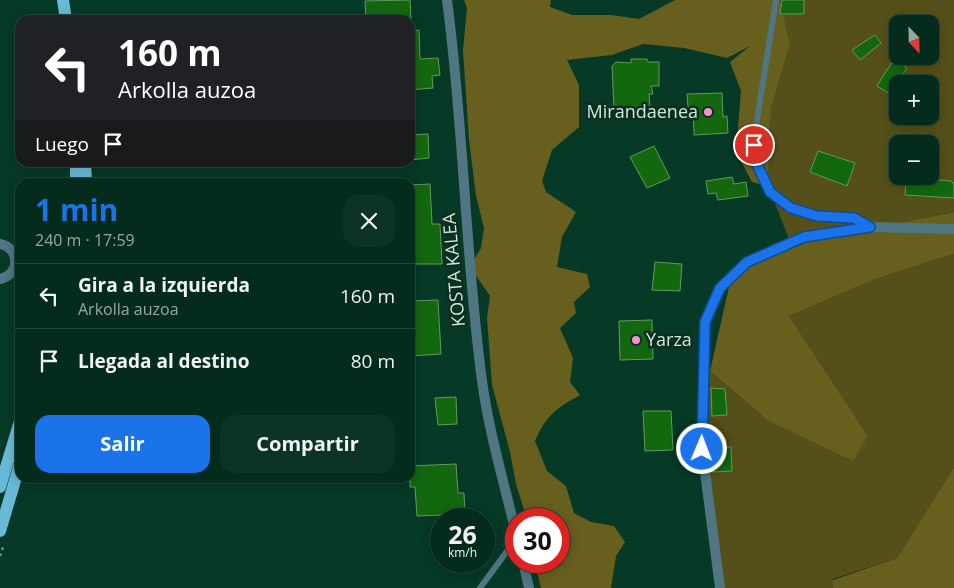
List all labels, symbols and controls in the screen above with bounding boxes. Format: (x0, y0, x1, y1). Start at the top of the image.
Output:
north arrow (889, 15, 939, 65)
map controls (889, 15, 939, 185)
text: 160 m (118, 29, 222, 76)
icon: left (35, 35, 100, 100)
text: Arkolla auzoa (118, 74, 256, 104)
button: + (889, 75, 939, 125)
place label: Mirandaenea (587, 99, 698, 123)
marker: Mirandaenea (702, 106, 714, 118)
pin (733, 124, 775, 166)
icon: arrive (99, 130, 127, 158)
text: Luego (35, 131, 89, 157)
icon: arrive (740, 131, 768, 159)
button: − (889, 135, 939, 185)
text: 1 min (35, 189, 118, 230)
button: close (343, 195, 395, 247)
street label: KOSTA KALEA (436, 212, 470, 328)
text: 240 m · 17:59 (35, 229, 135, 251)
text: Gira a la izquierda (78, 272, 250, 298)
icon: left (35, 282, 63, 310)
text: 160 m (340, 283, 395, 309)
text: Arkolla auzoa (78, 298, 179, 320)
place label: Yarza (646, 327, 692, 351)
marker: Yarza (630, 334, 642, 346)
icon: arrive (35, 347, 63, 375)
text: Llegada al destino (78, 348, 250, 374)
text: 80 m (351, 348, 395, 374)
button: Salir (35, 415, 210, 473)
button: Compartir (220, 415, 395, 473)
position arrow (675, 422, 727, 474)
speed limit sign: 30 (505, 508, 570, 573)
text: 26 (448, 517, 477, 551)
text: km/h (448, 544, 477, 561)

